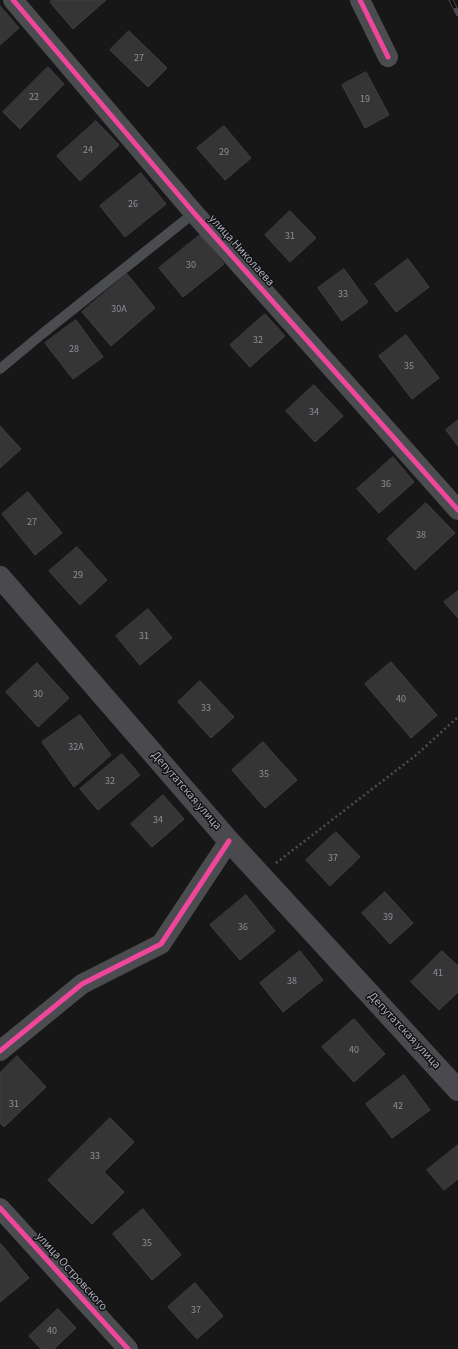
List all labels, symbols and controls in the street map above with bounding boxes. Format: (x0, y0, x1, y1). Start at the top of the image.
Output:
house number: 27 (134, 53, 144, 65)
house number: 22 (29, 92, 39, 104)
house number: 19 (360, 94, 370, 106)
house number: 24 (83, 145, 93, 157)
house number: 29 (219, 147, 229, 159)
house number: 26 (128, 199, 138, 211)
street label: улица Николаева (205, 212, 277, 290)
house number: 31 (285, 231, 295, 243)
house number: 30 (186, 260, 196, 272)
house number: 33 (338, 289, 348, 301)
house number: 30А (111, 304, 127, 316)
house number: 32 (253, 335, 263, 347)
house number: 28 (69, 344, 79, 356)
house number: 35 (404, 361, 414, 373)
house number: 34 (309, 407, 319, 419)
house number: 36 (381, 479, 391, 491)
house number: 27 (27, 517, 37, 529)
house number: 38 (416, 530, 426, 542)
house number: 29 (73, 570, 83, 582)
house number: 31 (139, 631, 149, 643)
house number: 30 (33, 689, 43, 701)
house number: 40 (396, 694, 406, 706)
house number: 33 (201, 703, 211, 715)
house number: 32А (68, 742, 84, 754)
street label: Депутатская улица (148, 749, 224, 833)
house number: 35 (259, 769, 269, 781)
house number: 32 (105, 776, 115, 788)
house number: 34 (153, 815, 163, 827)
house number: 37 (328, 853, 338, 865)
house number: 39 (383, 912, 393, 924)
house number: 36 (238, 922, 248, 934)
house number: 41 (433, 968, 443, 980)
house number: 38 (287, 976, 297, 988)
street label: Депутатская улица (365, 990, 443, 1072)
house number: 40 (349, 1045, 359, 1057)
house number: 31 (9, 1099, 19, 1111)
house number: 42 (393, 1101, 403, 1113)
house number: 33 (90, 1151, 100, 1163)
street label: улица Островского (32, 1230, 110, 1314)
house number: 35 (142, 1238, 152, 1250)
house number: 37 (191, 1305, 201, 1317)
house number: 40 (47, 1326, 57, 1338)

